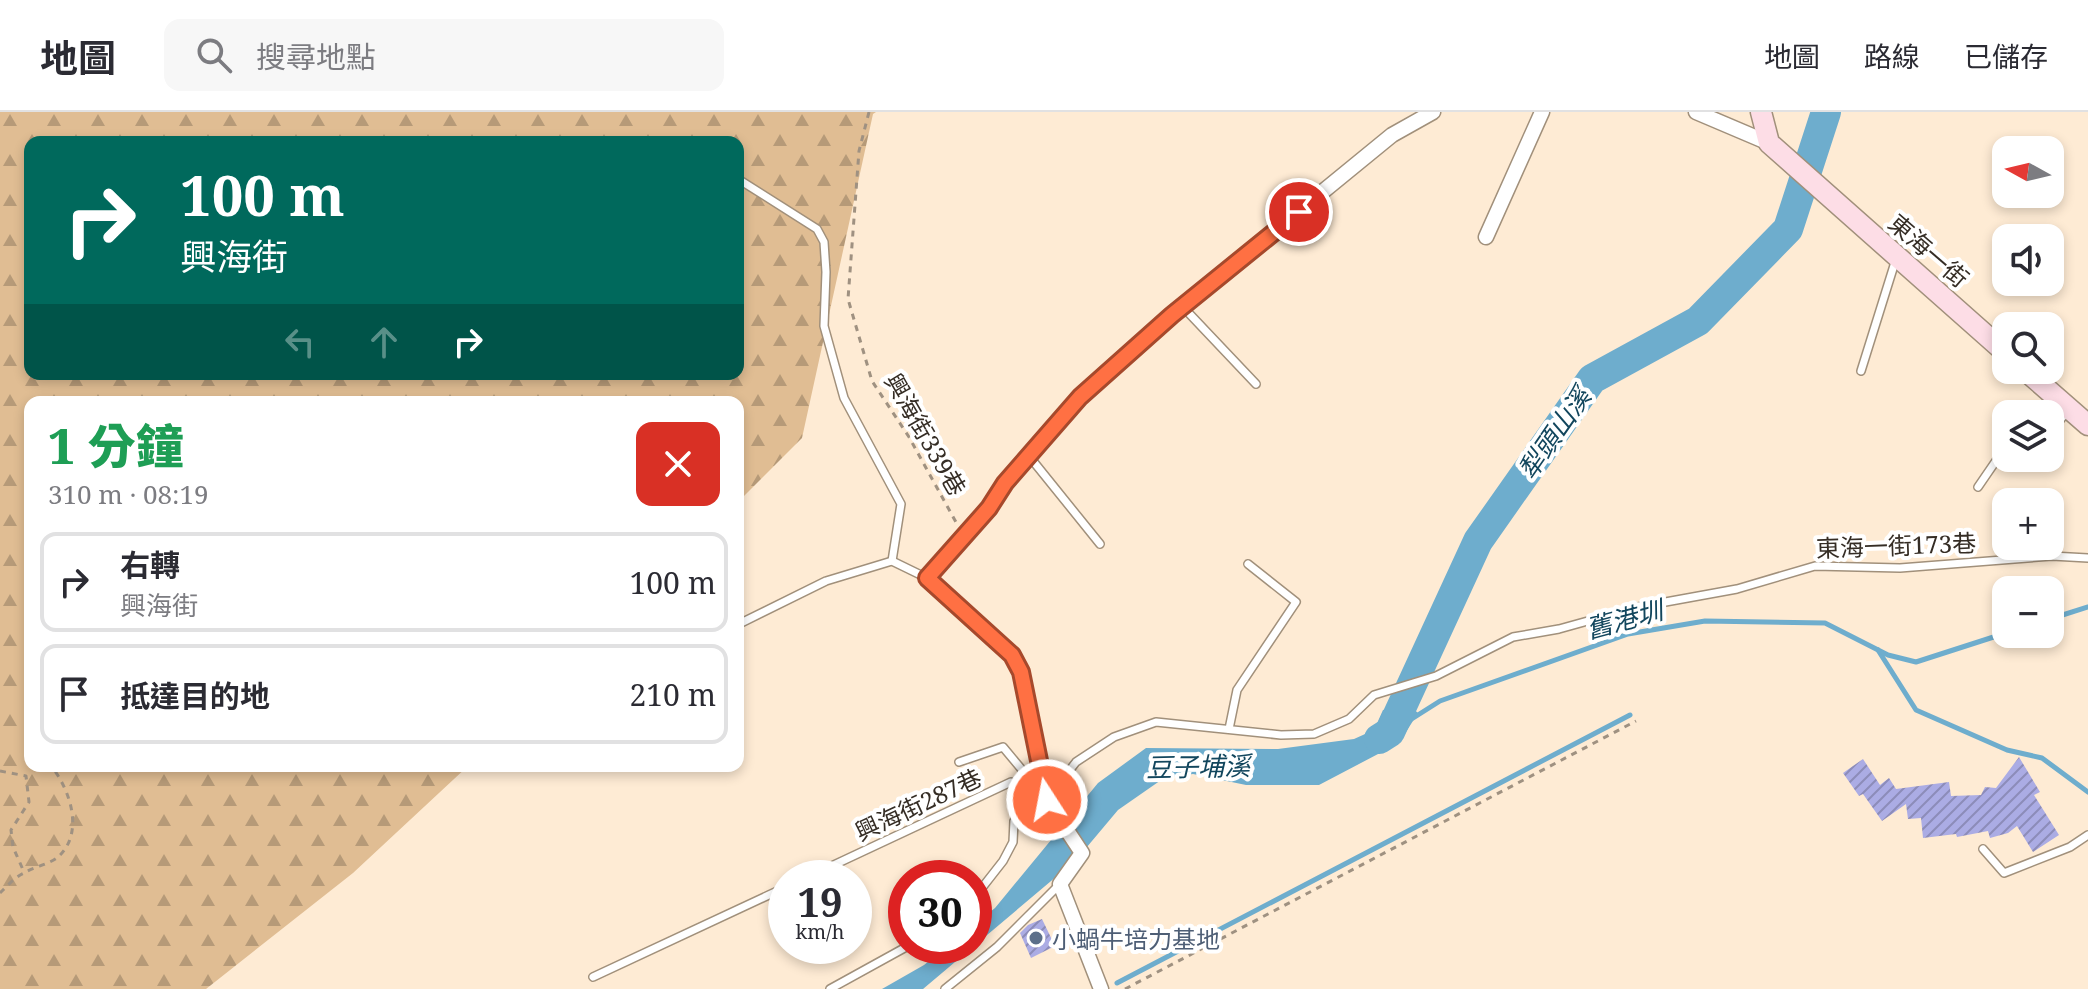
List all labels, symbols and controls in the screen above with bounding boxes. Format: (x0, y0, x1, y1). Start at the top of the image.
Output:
search box (164, 19, 724, 91)
text: 地圖 (40, 31, 116, 83)
icon: search (192, 33, 236, 77)
text: 搜尋地點 (256, 36, 376, 77)
text: 地圖 (1764, 37, 1820, 75)
text: 路線 (1864, 37, 1920, 75)
text: 已儲存 (1964, 37, 2048, 75)
north arrow (1992, 136, 2064, 208)
map controls (1992, 136, 2064, 648)
text: 100 m (180, 156, 345, 232)
icon: right (48, 168, 152, 272)
pin (1265, 178, 1333, 246)
icon: arrive (1277, 190, 1321, 234)
street label: 東海一街 (1882, 206, 1976, 294)
button: sound (1992, 224, 2064, 296)
text: 興海街 (180, 232, 288, 281)
button: search (1992, 312, 2064, 384)
icon: left (278, 320, 322, 364)
icon: ahead (362, 320, 406, 364)
icon: right (446, 320, 490, 364)
street label: 興海街339巷 (878, 367, 974, 501)
water label: 犁頭山溪 (1509, 377, 1601, 486)
button: layers (1992, 400, 2064, 472)
text: 1 分鐘 (48, 413, 184, 478)
button: close (636, 422, 720, 506)
text: 310 m · 08:19 (48, 476, 209, 512)
button: + (1992, 488, 2064, 560)
street label: 東海一街173巷 (1815, 526, 1977, 564)
text: 右轉 (120, 544, 180, 585)
icon: right (52, 560, 96, 604)
text: 100 m (630, 562, 716, 603)
button: − (1992, 576, 2064, 648)
text: 興海街 (120, 587, 198, 623)
water label: 舊港圳 (1582, 590, 1670, 646)
icon: arrive (52, 672, 96, 716)
text: 210 m (630, 674, 716, 715)
text: 抵達目的地 (120, 675, 270, 716)
water label: 豆子埔溪 (1146, 747, 1254, 785)
position arrow (1005, 758, 1089, 842)
street label: 興海街287巷 (849, 760, 987, 848)
speed limit sign: 30 (888, 860, 992, 964)
text: 19 (797, 874, 843, 929)
text: km/h (795, 918, 845, 945)
place label: 小蝸牛培力基地 (1052, 922, 1220, 955)
marker: 小蝸牛培力基地 (1027, 929, 1045, 947)

